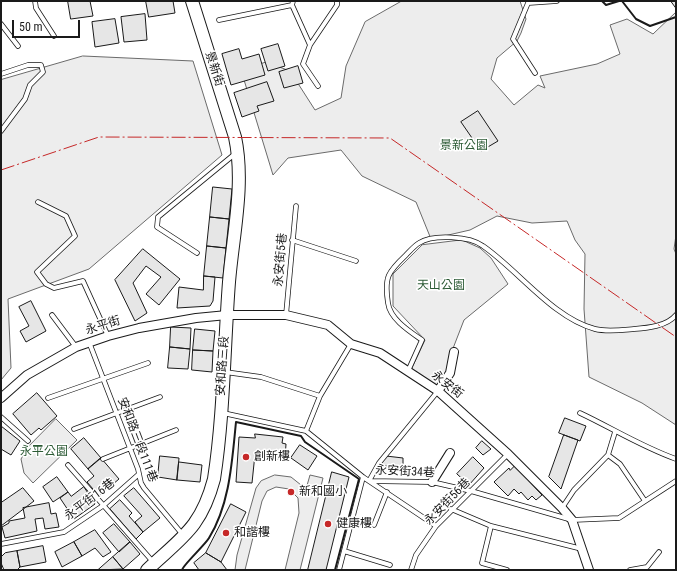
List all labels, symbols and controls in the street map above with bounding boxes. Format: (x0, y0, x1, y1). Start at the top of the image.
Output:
scale bar (14, 12, 82, 38)
text: 50 m (19, 20, 43, 34)
street label: 景新街 (202, 50, 226, 88)
park label: 景新公園 (440, 139, 488, 153)
street label: 永安街5巷 (271, 233, 291, 287)
park label: 天山公園 (417, 279, 465, 293)
street label: 永平街 (84, 314, 122, 338)
street label: 安和路三段 (214, 336, 232, 396)
street label: 永安街 (428, 368, 466, 402)
street label: 安和路三段111巷 (114, 396, 160, 484)
park label: 永平公園 (20, 445, 68, 459)
place label: 創新樓 (254, 450, 290, 464)
marker: 創新樓 (241, 452, 251, 462)
street label: 永安街34巷 (375, 463, 435, 481)
street label: 永安街56巷 (422, 475, 474, 529)
street label: 永平街16巷 (62, 476, 118, 524)
place label: 新和國小 (299, 485, 347, 499)
marker: 新和國小 (286, 487, 296, 497)
place label: 健康樓 (336, 517, 372, 531)
marker: 健康樓 (323, 519, 333, 529)
place label: 和諧樓 (234, 526, 270, 540)
marker: 和諧樓 (221, 528, 231, 538)

